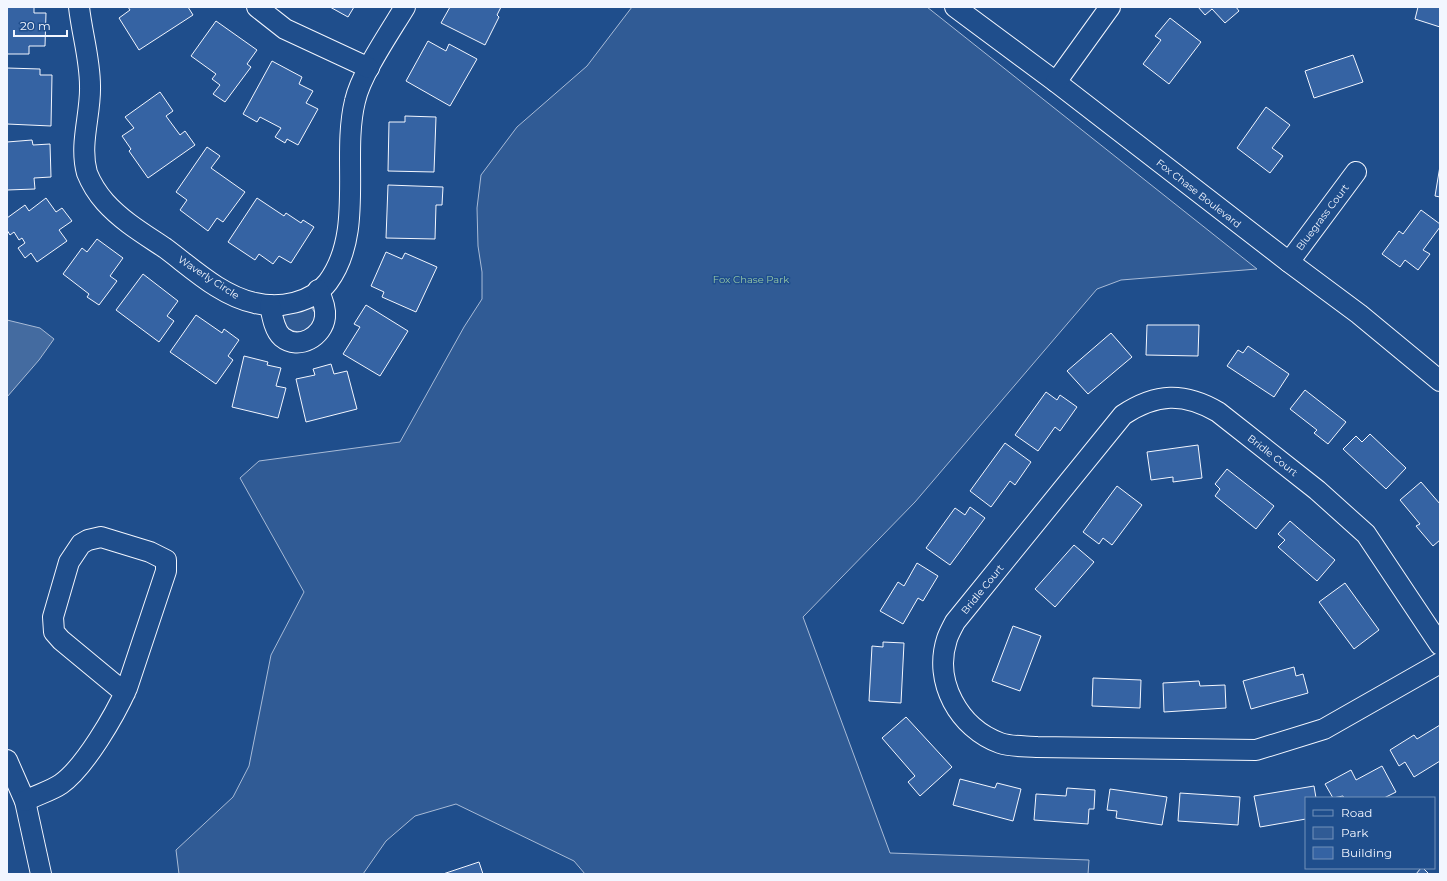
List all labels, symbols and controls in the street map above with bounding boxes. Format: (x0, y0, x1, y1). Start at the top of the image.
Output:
scale bar (14, 12, 67, 38)
text: 20 m (20, 18, 51, 33)
street label: Fox Chase Boulevard (1154, 156, 1244, 231)
street label: Bluegrass Court (1293, 182, 1352, 253)
street label: Waverly Circle (176, 253, 242, 302)
park label: Fox Chase Park (713, 273, 789, 286)
street label: Bridle Court (1245, 432, 1300, 479)
street label: Bridle Court (958, 562, 1006, 617)
legend (1305, 797, 1435, 869)
text: Road (1341, 805, 1372, 820)
text: Park (1341, 825, 1369, 840)
text: Building (1341, 845, 1392, 860)

